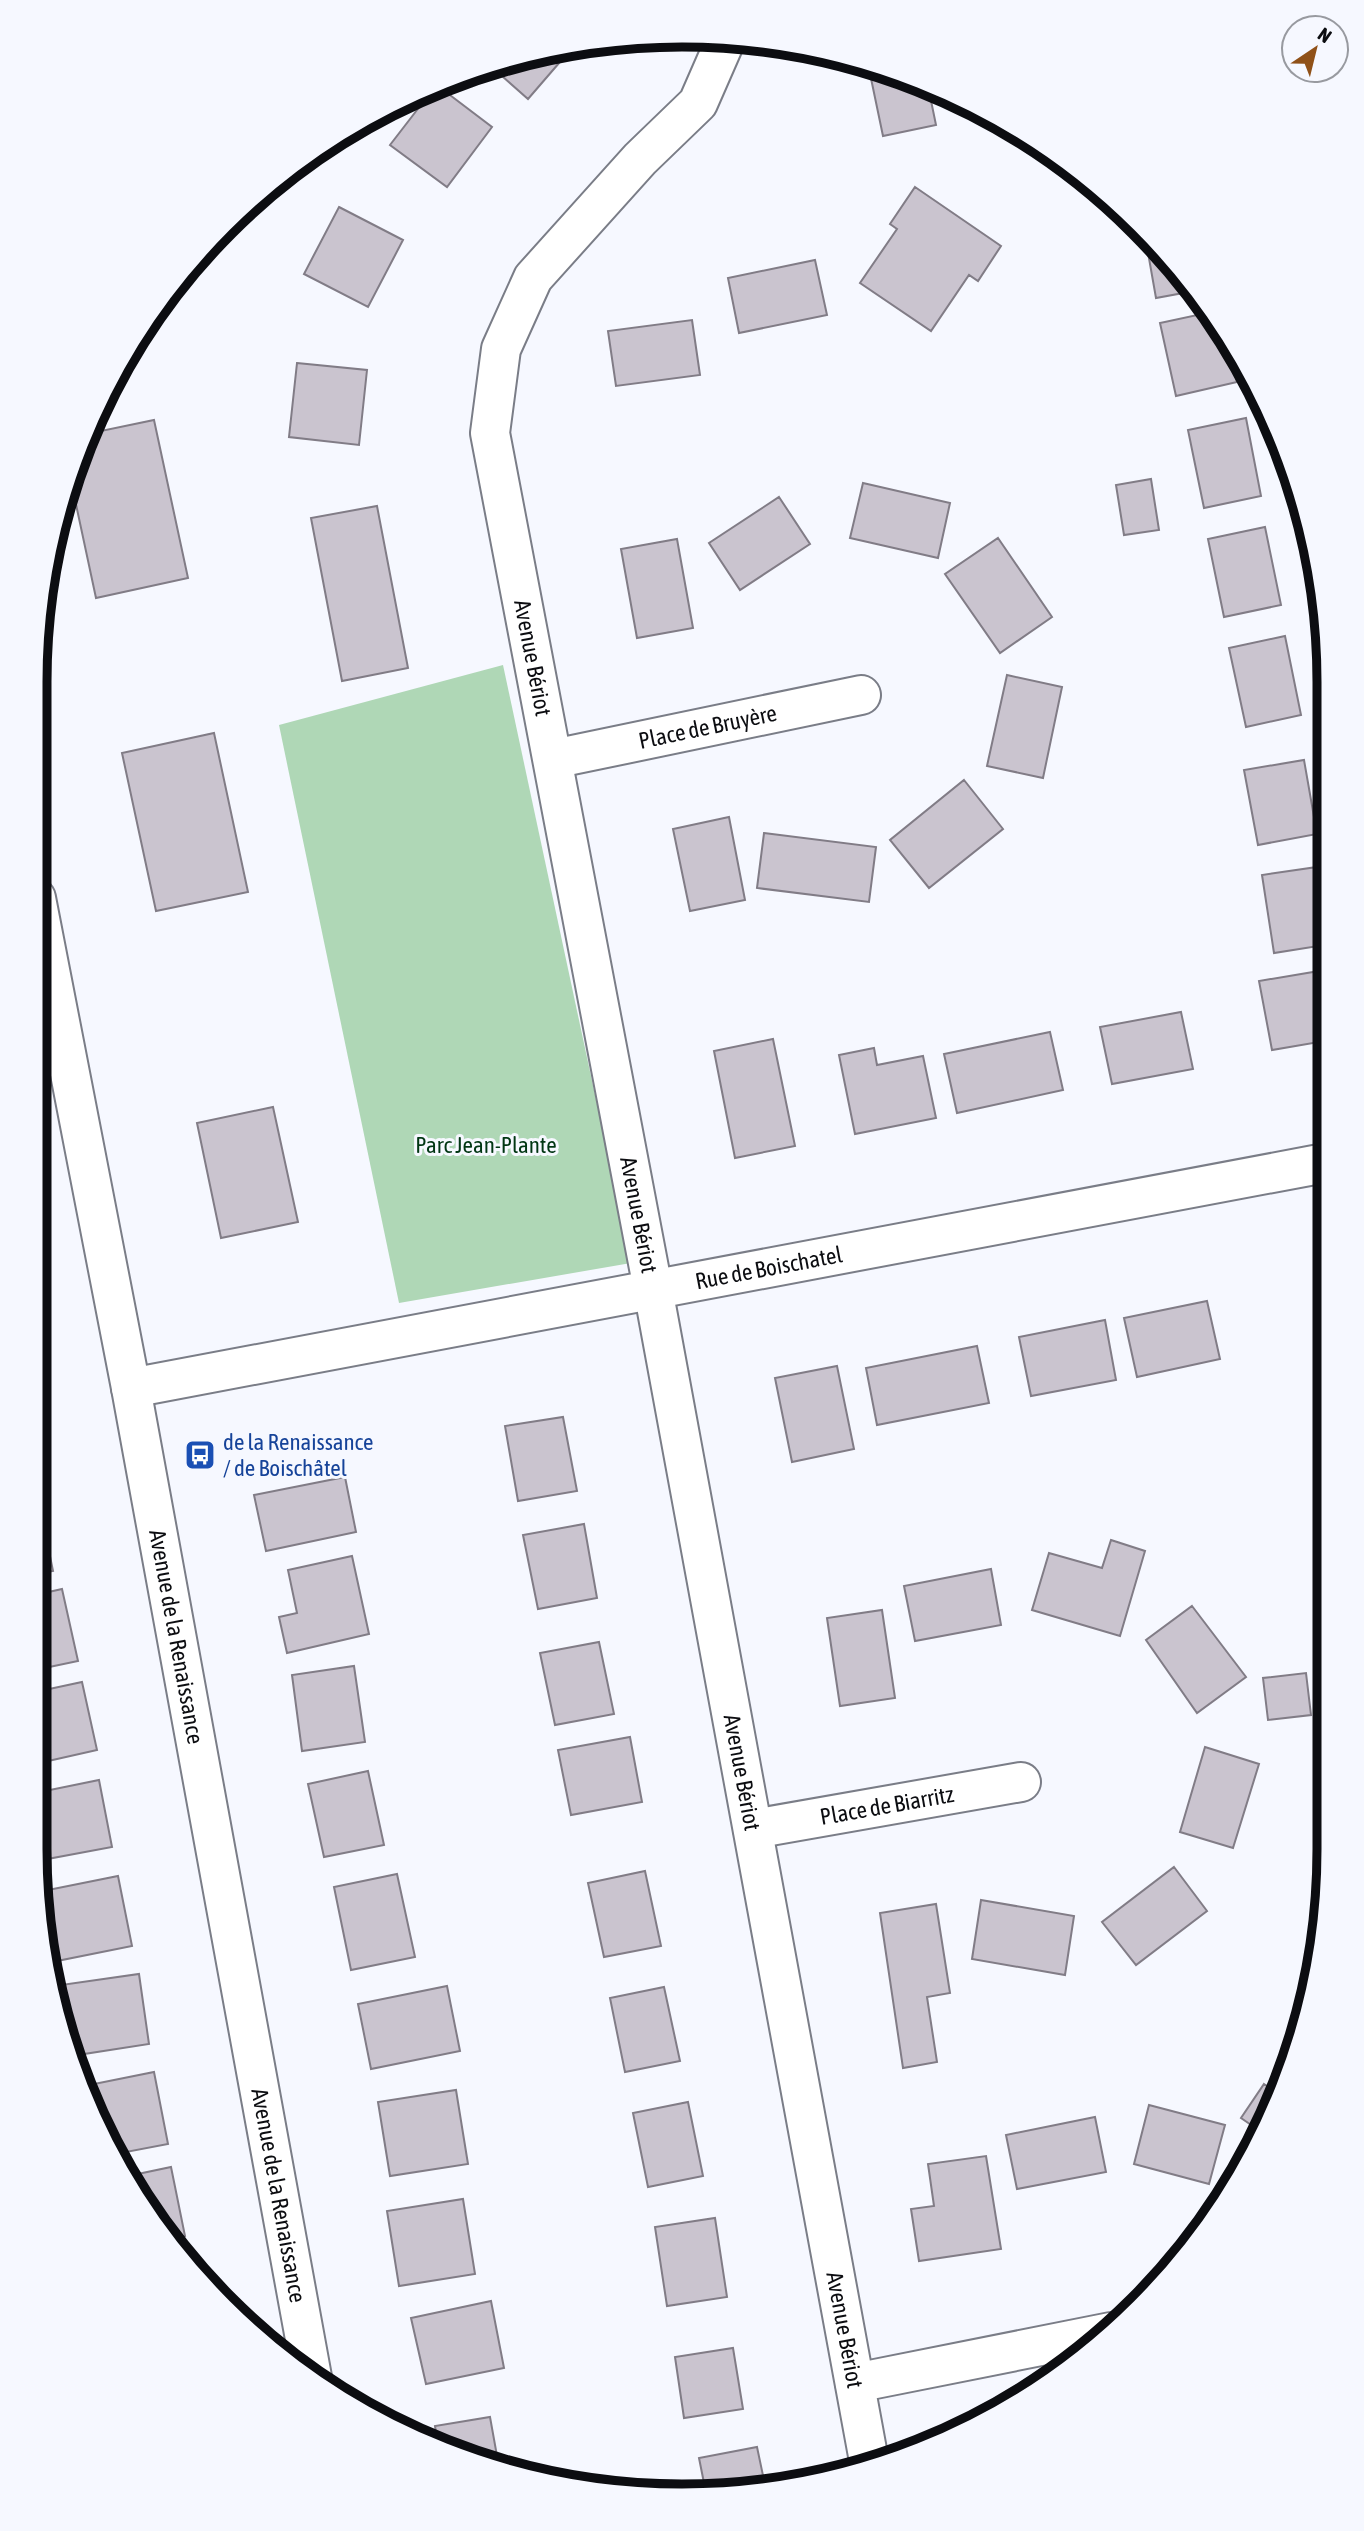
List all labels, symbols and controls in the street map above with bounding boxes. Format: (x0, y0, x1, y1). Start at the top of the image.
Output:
north arrow (1280, 14, 1350, 84)
text: N (1314, 23, 1336, 47)
street label: Avenue Bériot (509, 598, 557, 718)
street label: Place de Bruyère (636, 700, 779, 754)
park label: Parc Jean-Plante (415, 1132, 557, 1158)
street label: Avenue Bériot (615, 1155, 663, 1275)
street label: Rue de Boischatel (693, 1241, 845, 1294)
place label: de la Renaissance / de Boischâtel (223, 1429, 374, 1481)
bus stop icon: de la Renaissance / de Boischâtel (183, 1438, 217, 1472)
street label: Avenue de la Renaissance (144, 1527, 209, 1746)
street label: Avenue Bériot (719, 1712, 766, 1833)
street label: Place de Biarritz (818, 1781, 956, 1830)
street label: Avenue de la Renaissance (246, 2086, 311, 2305)
street label: Avenue Bériot (821, 2270, 868, 2390)

